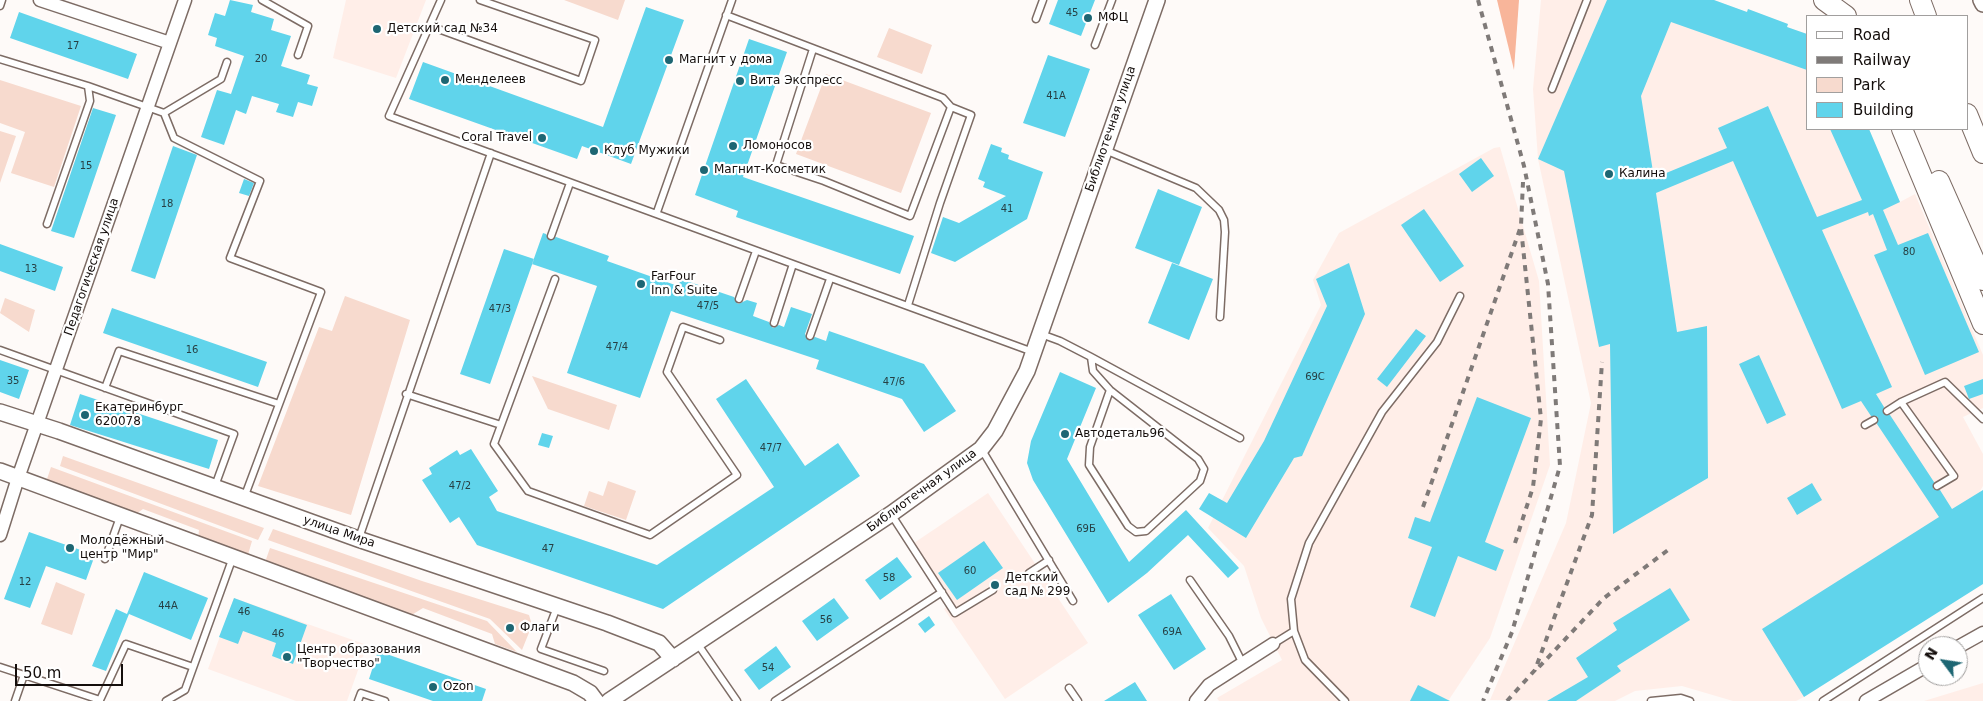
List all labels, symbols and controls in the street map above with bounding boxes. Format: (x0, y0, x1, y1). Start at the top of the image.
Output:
house number: 45 (1066, 7, 1078, 19)
place label: МФЦ (1098, 11, 1128, 25)
marker: МФЦ (1082, 12, 1094, 24)
legend (1806, 15, 1968, 130)
place label: Детский сад №34 (387, 22, 498, 36)
marker: Детский сад №34 (371, 23, 383, 35)
text: Road (1853, 26, 1891, 44)
house number: 17 (67, 40, 79, 52)
text: Railway (1853, 51, 1911, 69)
house number: 20 (255, 53, 267, 65)
place label: Магнит у дома (679, 53, 772, 67)
marker: Магнит у дома (663, 54, 675, 66)
street label: Библиотечная улица (1083, 64, 1139, 194)
place label: Менделеев (455, 73, 526, 87)
marker: Менделеев (439, 74, 451, 86)
place label: Вита Экспресс (750, 74, 842, 88)
marker: Вита Экспресс (734, 75, 746, 87)
text: Park (1853, 76, 1885, 94)
house number: 41А (1046, 90, 1066, 102)
text: Building (1853, 101, 1914, 119)
place label: Coral Travel (461, 131, 532, 145)
marker: Coral Travel (536, 132, 548, 144)
place label: Ломоносов (743, 139, 812, 153)
marker: Ломоносов (727, 140, 739, 152)
place label: Клуб Мужики (604, 144, 690, 158)
marker: Клуб Мужики (588, 145, 600, 157)
house number: 15 (80, 160, 92, 172)
place label: Магнит-Косметик (714, 163, 826, 177)
marker: Магнит-Косметик (698, 164, 710, 176)
place label: Калина (1619, 167, 1666, 181)
marker: Калина (1603, 168, 1615, 180)
street label: Педагогическая улица (62, 196, 122, 338)
house number: 18 (161, 198, 173, 210)
house number: 41 (1001, 203, 1013, 215)
house number: 80 (1903, 246, 1915, 258)
house number: 13 (25, 263, 37, 275)
place label: FarFour Inn & Suite (651, 270, 717, 298)
marker: FarFour Inn & Suite (635, 278, 647, 290)
house number: 47/5 (697, 300, 719, 312)
house number: 47/3 (489, 303, 511, 315)
house number: 47/4 (606, 341, 628, 353)
house number: 16 (186, 344, 198, 356)
house number: 69С (1305, 371, 1325, 383)
house number: 35 (7, 375, 19, 387)
house number: 47/6 (883, 376, 905, 388)
place label: Екатеринбург 620078 (95, 401, 183, 429)
marker: Екатеринбург 620078 (79, 409, 91, 421)
place label: Автодеталь96 (1075, 427, 1165, 441)
marker: Автодеталь96 (1059, 428, 1071, 440)
house number: 47/7 (760, 442, 782, 454)
street label: Библиотечная улица (864, 446, 980, 536)
house number: 47/2 (449, 480, 471, 492)
street label: улица Мира (301, 513, 377, 551)
house number: 69Б (1076, 523, 1096, 535)
place label: Молодёжный центр "Мир" (80, 534, 164, 562)
marker: Молодёжный центр "Мир" (64, 542, 76, 554)
house number: 47 (542, 543, 554, 555)
house number: 60 (964, 565, 976, 577)
place label: Детский сад № 299 (1005, 571, 1070, 599)
house number: 58 (883, 572, 895, 584)
house number: 12 (19, 576, 31, 588)
marker: Детский сад № 299 (989, 579, 1001, 591)
house number: 44А (158, 600, 178, 612)
house number: 46 (238, 606, 250, 618)
house number: 56 (820, 614, 832, 626)
place label: Флаги (520, 621, 559, 635)
marker: Флаги (504, 622, 516, 634)
house number: 69А (1162, 626, 1182, 638)
house number: 46 (272, 628, 284, 640)
north arrow (1918, 636, 1968, 686)
place label: Центр образования "Творчество" (297, 643, 421, 671)
text: N (1921, 645, 1941, 663)
marker: Центр образования "Творчество" (281, 651, 293, 663)
scale bar (18, 654, 125, 686)
house number: 54 (762, 662, 774, 674)
text: 50 m (23, 664, 61, 682)
place label: Ozon (443, 680, 474, 694)
marker: Ozon (427, 681, 439, 693)

